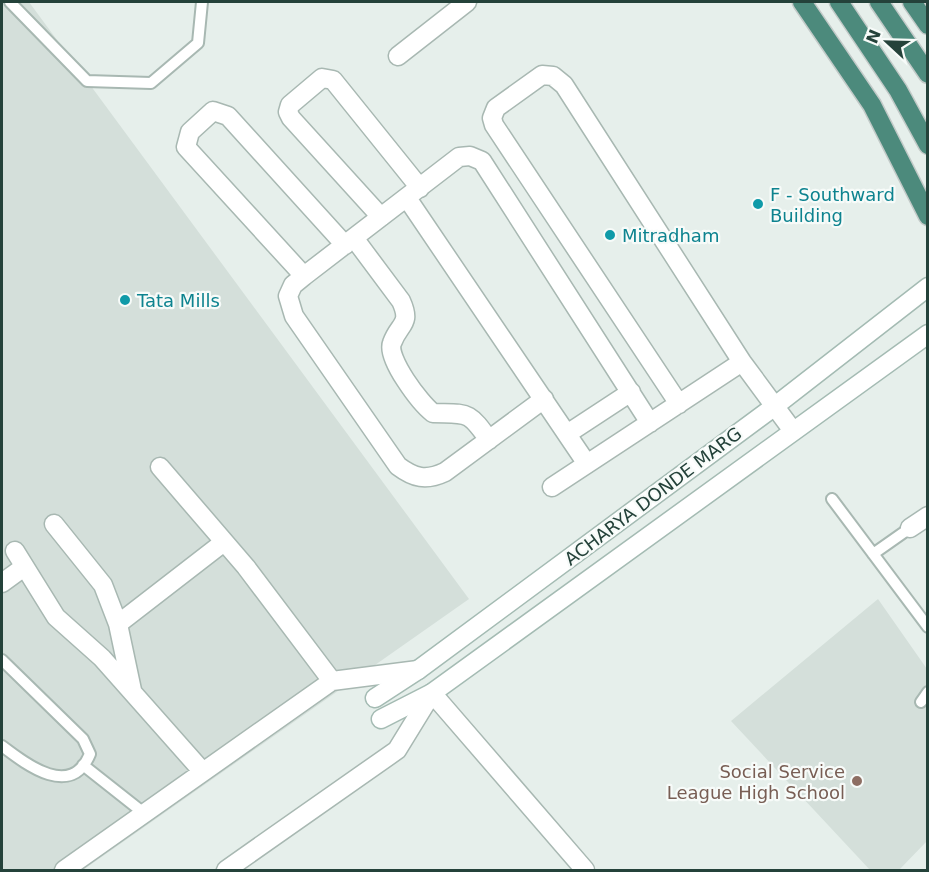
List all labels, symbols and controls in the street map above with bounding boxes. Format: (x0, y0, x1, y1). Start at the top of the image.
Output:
north arrow (857, 12, 917, 72)
text: N (862, 27, 885, 46)
place label: F - Southward Building (770, 184, 895, 226)
marker: F - Southward Building (751, 197, 765, 211)
place label: Mitradham (622, 225, 719, 246)
marker: Mitradham (603, 228, 617, 242)
place label: Tata Mills (136, 290, 220, 311)
marker: Tata Mills (118, 293, 132, 307)
street label: ACHARYA DONDE MARG (560, 423, 746, 569)
place label: Social Service League High School (667, 761, 845, 803)
marker: Social Service League High School (850, 774, 864, 788)

